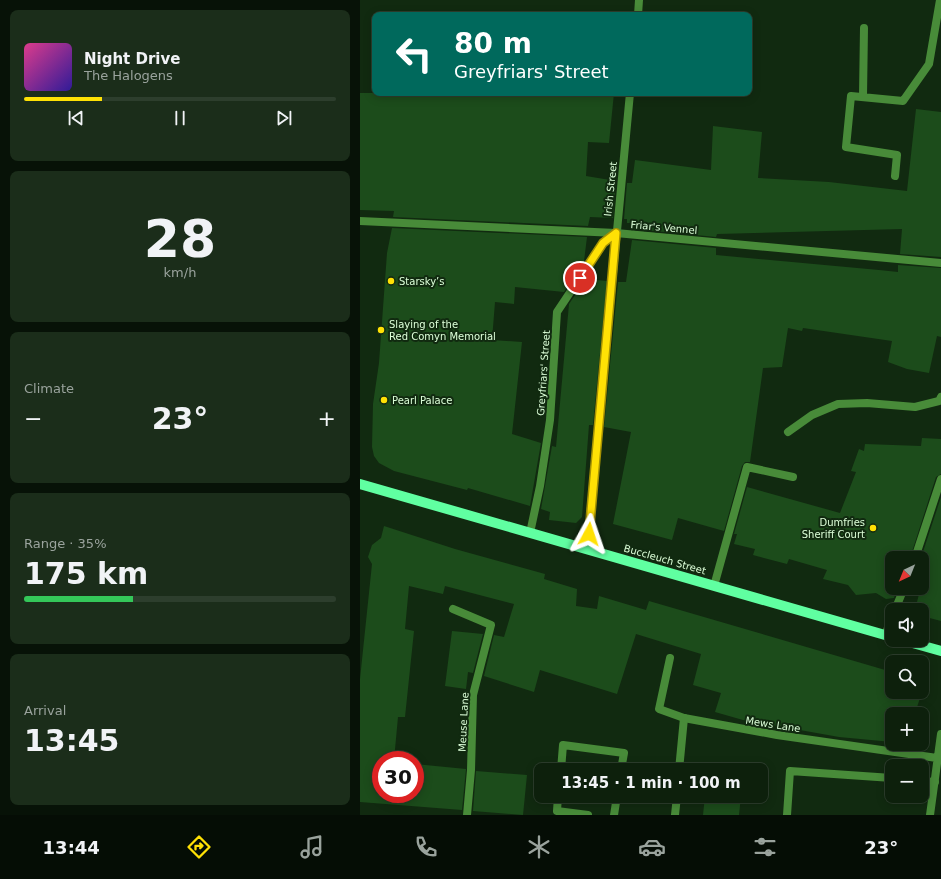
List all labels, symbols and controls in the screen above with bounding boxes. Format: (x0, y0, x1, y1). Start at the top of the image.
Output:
text: 80 m (454, 27, 532, 60)
icon: left (388, 28, 440, 80)
text: Night Drive (84, 50, 180, 68)
text: Greyfriars' Street (454, 61, 609, 82)
text: The Halogens (84, 68, 173, 83)
icon: previous (65, 107, 87, 129)
icon: pause (169, 107, 191, 129)
icon: next (273, 107, 295, 129)
street label: Irish Street (602, 161, 619, 217)
text: 28 (144, 209, 216, 269)
street label: Friar's Vennel (630, 219, 698, 236)
pin (563, 261, 597, 295)
text: km/h (164, 265, 196, 280)
icon: arrive (569, 267, 591, 289)
marker: Starsky’s (386, 276, 396, 286)
place label: Starsky’s (399, 276, 444, 287)
place label: Slaying of the Red Comyn Memorial (389, 319, 496, 342)
marker: Slaying of the Red Comyn Memorial (376, 325, 386, 335)
street label: Greyfriars' Street (535, 330, 552, 416)
text: Climate (24, 381, 74, 396)
marker: Pearl Palace (379, 395, 389, 405)
place label: Pearl Palace (392, 395, 452, 406)
text: 23° (152, 401, 208, 436)
text: − (24, 406, 42, 431)
text: + (318, 406, 336, 431)
position arrow (568, 513, 610, 555)
place label: Dumfries Sheriff Court (802, 517, 865, 540)
marker: Dumfries Sheriff Court (868, 523, 878, 533)
text: Range · 35% (24, 536, 107, 551)
street label: Buccleuch Street (623, 542, 707, 576)
north arrow (885, 551, 929, 595)
map controls (885, 551, 929, 803)
text: 175 km (24, 556, 148, 591)
button: sound (885, 603, 929, 647)
button: search (885, 655, 929, 699)
street label: Meuse Lane (456, 692, 471, 752)
text: Arrival (24, 703, 66, 718)
button: + (885, 707, 929, 751)
street label: Mews Lane (745, 715, 801, 734)
text: 13:45 (24, 723, 120, 758)
speed limit sign: 30 (372, 751, 424, 803)
button: − (885, 759, 929, 803)
text: 13:45 · 1 min · 100 m (561, 774, 741, 792)
icon: directions (185, 833, 213, 861)
icon: music (298, 833, 326, 861)
icon: phone (412, 833, 440, 861)
icon: climate (525, 833, 553, 861)
icon: car (638, 833, 666, 861)
icon: filters (751, 833, 779, 861)
text: 13:44 (43, 837, 100, 858)
text: 23° (864, 837, 898, 858)

